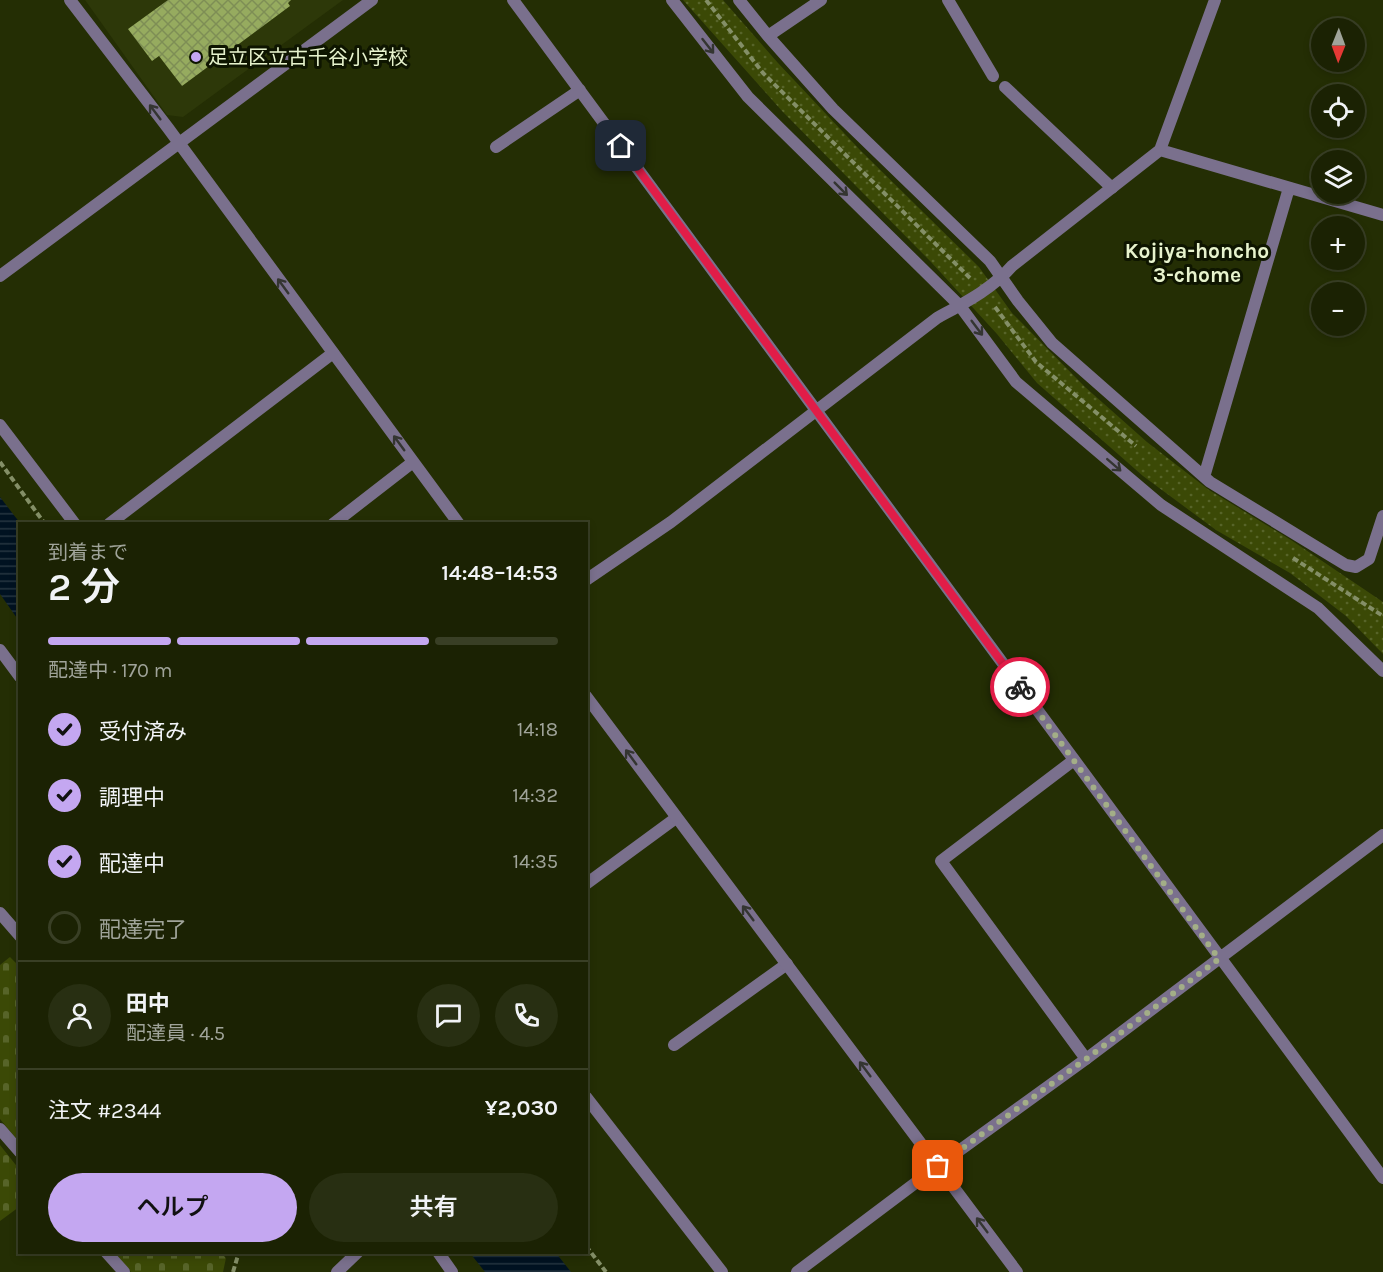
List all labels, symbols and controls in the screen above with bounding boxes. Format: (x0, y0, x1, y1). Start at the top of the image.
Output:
north arrow (1311, 18, 1365, 72)
map controls (1311, 18, 1365, 336)
one-way arrow (702, 38, 715, 54)
place label: 足立区立古千谷小学校 (208, 46, 408, 69)
marker: 足立区立古千谷小学校 (189, 50, 203, 64)
button: locate (1311, 84, 1365, 138)
one-way arrow (149, 104, 162, 120)
pin (595, 120, 646, 171)
icon: home (604, 129, 637, 162)
button: layers (1311, 150, 1365, 204)
one-way arrow (833, 181, 848, 196)
button: + (1311, 216, 1365, 270)
district label: Kojiya-honcho 3-chome (1125, 239, 1269, 287)
one-way arrow (277, 278, 290, 294)
button: − (1311, 282, 1365, 336)
one-way arrow (970, 320, 983, 336)
one-way arrow (393, 435, 405, 451)
one-way arrow (1106, 458, 1121, 472)
text: 到着まで (48, 541, 128, 564)
text: 14:48–14:53 (441, 560, 558, 586)
text: 2 分 (48, 564, 120, 610)
courier (990, 657, 1050, 717)
text: 配達中 · 170 m (48, 659, 172, 682)
icon: bike (1004, 671, 1037, 704)
icon: check (48, 713, 81, 746)
text: 14:18 (517, 718, 558, 741)
text: 受付済み (99, 719, 187, 745)
one-way arrow (625, 749, 638, 765)
icon: check (48, 779, 81, 812)
text: 14:32 (512, 784, 558, 807)
text: 調理中 (99, 785, 165, 811)
icon: check (48, 845, 81, 878)
text: 14:35 (513, 850, 558, 873)
text: 配達中 (99, 851, 165, 877)
one-way arrow (742, 905, 754, 921)
text: 配達完了 (99, 917, 187, 943)
button: person (48, 984, 111, 1047)
button: chat (417, 984, 480, 1047)
button: phone (495, 984, 558, 1047)
text: 田中 (126, 991, 170, 1017)
text: 配達員 · 4.5 (126, 1022, 225, 1045)
one-way arrow (859, 1061, 871, 1077)
text: ¥2,030 (485, 1095, 558, 1121)
text: 注文 #2344 (48, 1098, 161, 1124)
pin (912, 1140, 963, 1191)
icon: bag (921, 1149, 954, 1182)
button: ヘルプ (48, 1173, 297, 1242)
button: 共有 (309, 1173, 558, 1242)
one-way arrow (976, 1217, 989, 1233)

